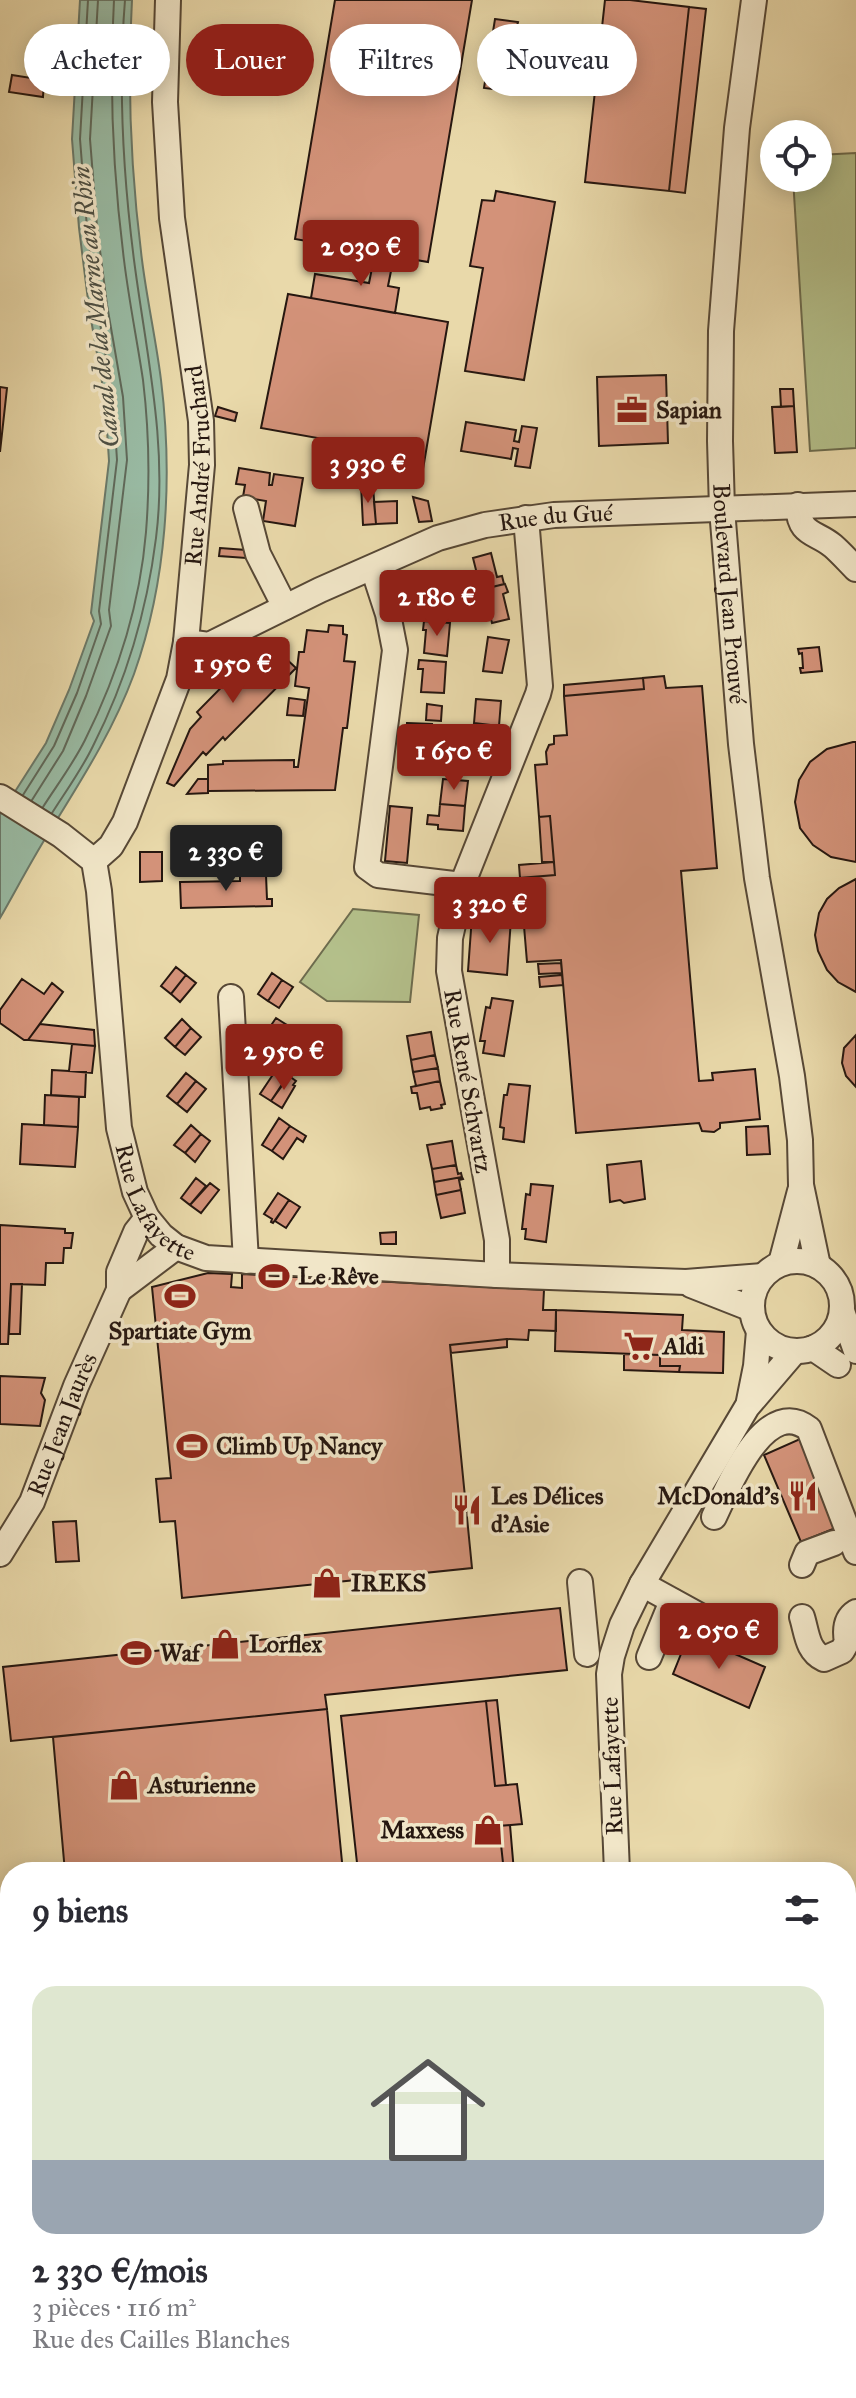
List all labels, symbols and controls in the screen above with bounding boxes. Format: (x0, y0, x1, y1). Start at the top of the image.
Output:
chip: Acheter (24, 24, 170, 96)
chip: Louer (186, 24, 314, 96)
chip: Filtres (330, 24, 461, 96)
chip: Nouveau (477, 24, 637, 96)
map controls (760, 120, 832, 192)
button: locate (760, 120, 832, 192)
water label: Canal de la Marne au Rhin (64, 164, 126, 449)
pin: 2 030 € (287, 220, 435, 288)
text: 2 030 € (321, 230, 401, 262)
street label: Rue André Fruchard (178, 363, 217, 567)
office icon: Sapian (615, 393, 649, 427)
place label: Sapian (656, 395, 722, 425)
pin: 3 930 € (294, 437, 442, 505)
text: 3 930 € (330, 447, 406, 479)
street label: Boulevard Jean Prouvé (706, 483, 753, 705)
street label: Rue du Gué (496, 498, 613, 538)
pin: 2 180 € (363, 570, 511, 638)
text: 2 180 € (397, 580, 477, 612)
pin: 1 950 € (159, 637, 307, 705)
text: 1 950 € (194, 647, 272, 679)
pin: 1 650 € (380, 724, 528, 792)
text: 1 650 € (415, 734, 493, 766)
pin: 2 330 € (152, 825, 300, 893)
text: 2 330 € (188, 835, 264, 867)
pin: 3 320 € (416, 877, 564, 945)
text: 3 320 € (452, 887, 528, 919)
street label: Rue René Schvartz (437, 986, 499, 1176)
pin: 2 950 € (210, 1024, 358, 1092)
text: 2 950 € (244, 1034, 324, 1066)
street label: Rue Lafayette (108, 1141, 199, 1268)
sports icon: Le Rêve (257, 1259, 291, 1293)
place label: Le Rêve (298, 1261, 379, 1291)
sports icon: Spartiate Gym (163, 1279, 197, 1313)
place label: Spartiate Gym (109, 1316, 252, 1346)
supermarket icon: Aldi (622, 1329, 656, 1363)
place label: Aldi (661, 1331, 705, 1361)
street label: Rue Jean Jaurès (20, 1348, 104, 1501)
sports icon: Climb Up Nancy (175, 1429, 209, 1463)
place label: Climb Up Nancy (216, 1431, 384, 1461)
restaurant icon: McDonald's (786, 1479, 820, 1513)
place label: Les Délices d'Asie (491, 1481, 604, 1539)
place label: McDonald's (657, 1481, 779, 1511)
restaurant icon: Les Délices d'Asie (450, 1493, 484, 1527)
shop icon: IREKS (310, 1566, 344, 1600)
place label: IREKS (351, 1568, 426, 1598)
pin: 2 050 € (645, 1603, 793, 1671)
text: 2 050 € (678, 1613, 760, 1645)
shop icon: Lorflex (208, 1627, 242, 1661)
place label: Lorflex (249, 1629, 322, 1659)
sports icon: Waf (119, 1636, 153, 1670)
place label: Waf (160, 1638, 204, 1668)
street label: Rue Lafayette (595, 1696, 629, 1836)
shop icon: Asturienne (107, 1768, 141, 1802)
place label: Asturienne (146, 1770, 256, 1800)
shop icon: Maxxess (471, 1813, 505, 1847)
place label: Maxxess (381, 1815, 464, 1845)
icon: filters (780, 1888, 824, 1932)
text: 9 biens (32, 1890, 128, 1931)
icon: home (356, 2038, 500, 2182)
text: 2 330 €/mois (32, 2250, 208, 2291)
text: 3 pièces · 116 m² (32, 2291, 196, 2323)
text: Rue des Cailles Blanches (32, 2323, 290, 2355)

